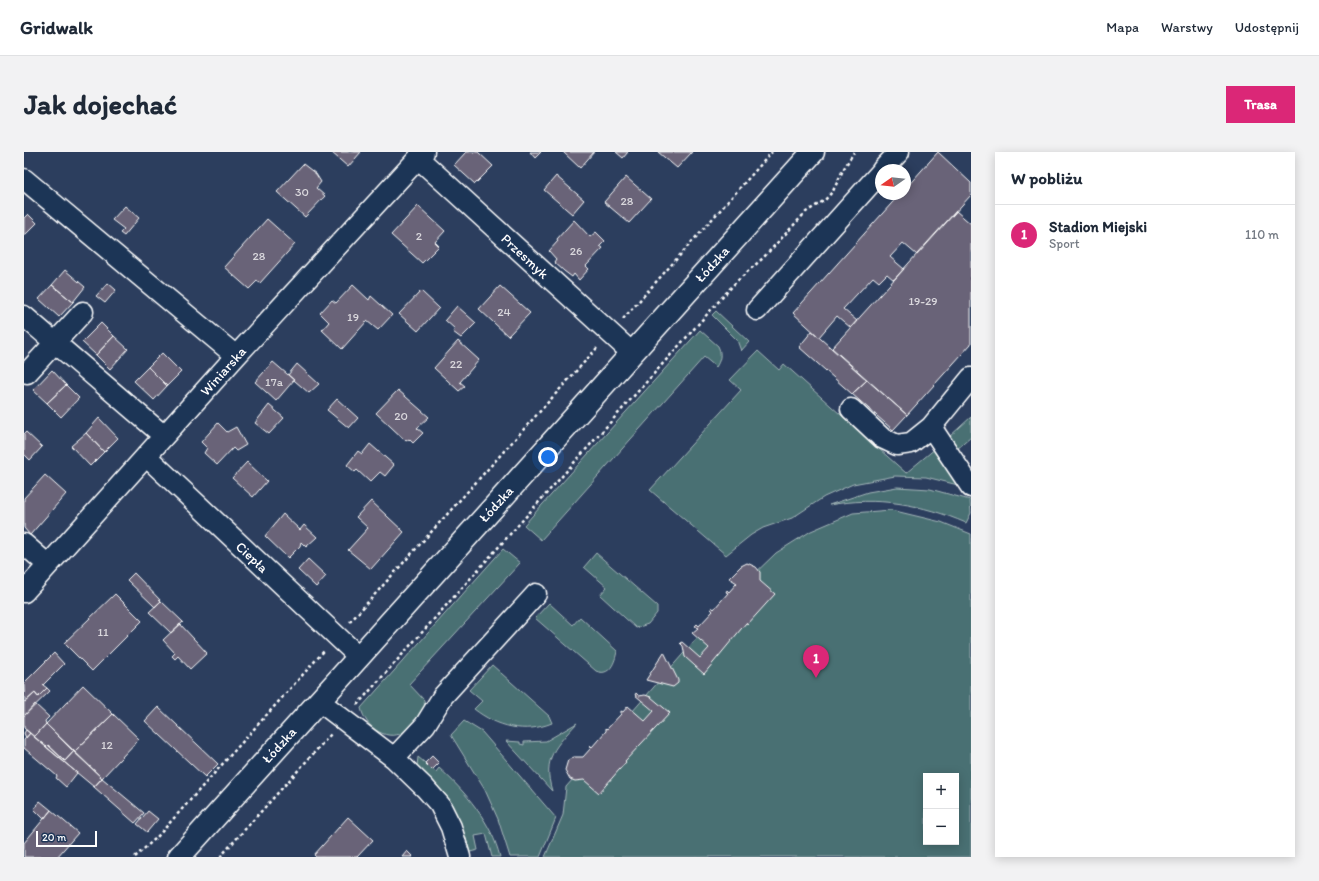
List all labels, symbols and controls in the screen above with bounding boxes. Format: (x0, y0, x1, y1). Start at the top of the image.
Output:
text: Gridwalk (20, 16, 93, 39)
text: Mapa (1106, 19, 1139, 36)
text: Warstwy (1161, 19, 1213, 36)
text: Udostępnij (1235, 19, 1299, 36)
button: Trasa (1226, 86, 1295, 123)
text: Jak dojechać (24, 87, 177, 121)
north arrow (875, 164, 911, 200)
text: W pobliżu (1011, 168, 1082, 188)
house number: 30 (295, 185, 309, 199)
house number: 28 (621, 194, 634, 208)
text: Stadion Miejski (1049, 218, 1147, 236)
text: 1 (1021, 227, 1027, 242)
text: 110 m (1245, 227, 1279, 242)
house number: 2 (416, 229, 423, 243)
street label: Przesmyk (497, 230, 552, 283)
text: Sport (1049, 236, 1080, 251)
street label: Łódzka (692, 242, 734, 286)
house number: 26 (570, 244, 582, 258)
house number: 28 (253, 249, 266, 263)
house number: 19-29 (908, 294, 938, 308)
house number: 24 (497, 305, 511, 319)
house number: 19 (347, 310, 359, 324)
street label: Winiarska (197, 343, 250, 399)
house number: 22 (450, 357, 463, 371)
house number: 17a (265, 375, 284, 389)
house number: 20 (394, 409, 408, 423)
your location (538, 447, 558, 467)
street label: Łódzka (476, 482, 518, 526)
street label: Ciepła (232, 538, 272, 577)
house number: 11 (97, 625, 109, 639)
pin: 1 (803, 645, 829, 678)
street label: Łódzka (259, 723, 301, 767)
house number: 12 (101, 738, 114, 752)
map controls (923, 773, 959, 845)
button: + (923, 773, 959, 809)
button: − (923, 809, 959, 845)
scale bar (36, 829, 97, 848)
text: 20 m (42, 831, 66, 844)

